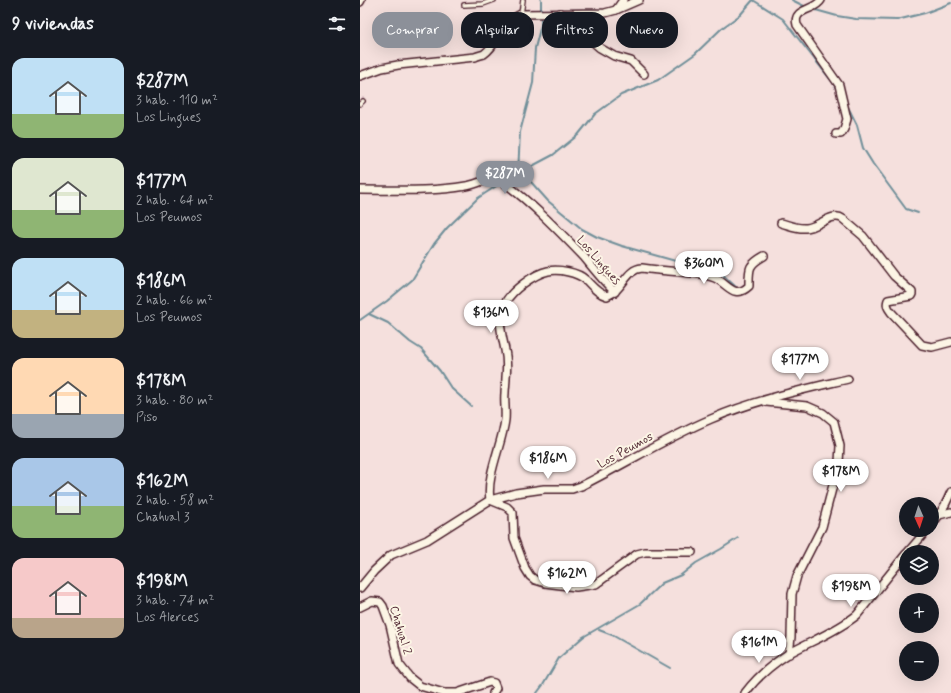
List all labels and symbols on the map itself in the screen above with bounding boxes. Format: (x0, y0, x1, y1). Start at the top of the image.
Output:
pin: $287M (477, 161, 533, 195)
street label: Los Lingues (572, 233, 624, 289)
pin: $360M (676, 251, 732, 285)
pin: $136M (463, 300, 519, 334)
pin: $177M (772, 347, 828, 381)
street label: Los Peumos (595, 429, 656, 473)
pin: $186M (520, 446, 576, 480)
pin: $178M (813, 459, 869, 493)
north arrow (899, 497, 939, 537)
pin: $162M (539, 561, 595, 595)
pin: $198M (823, 574, 879, 608)
street label: Chahual 2 (385, 604, 415, 657)
pin: $161M (731, 630, 787, 664)

